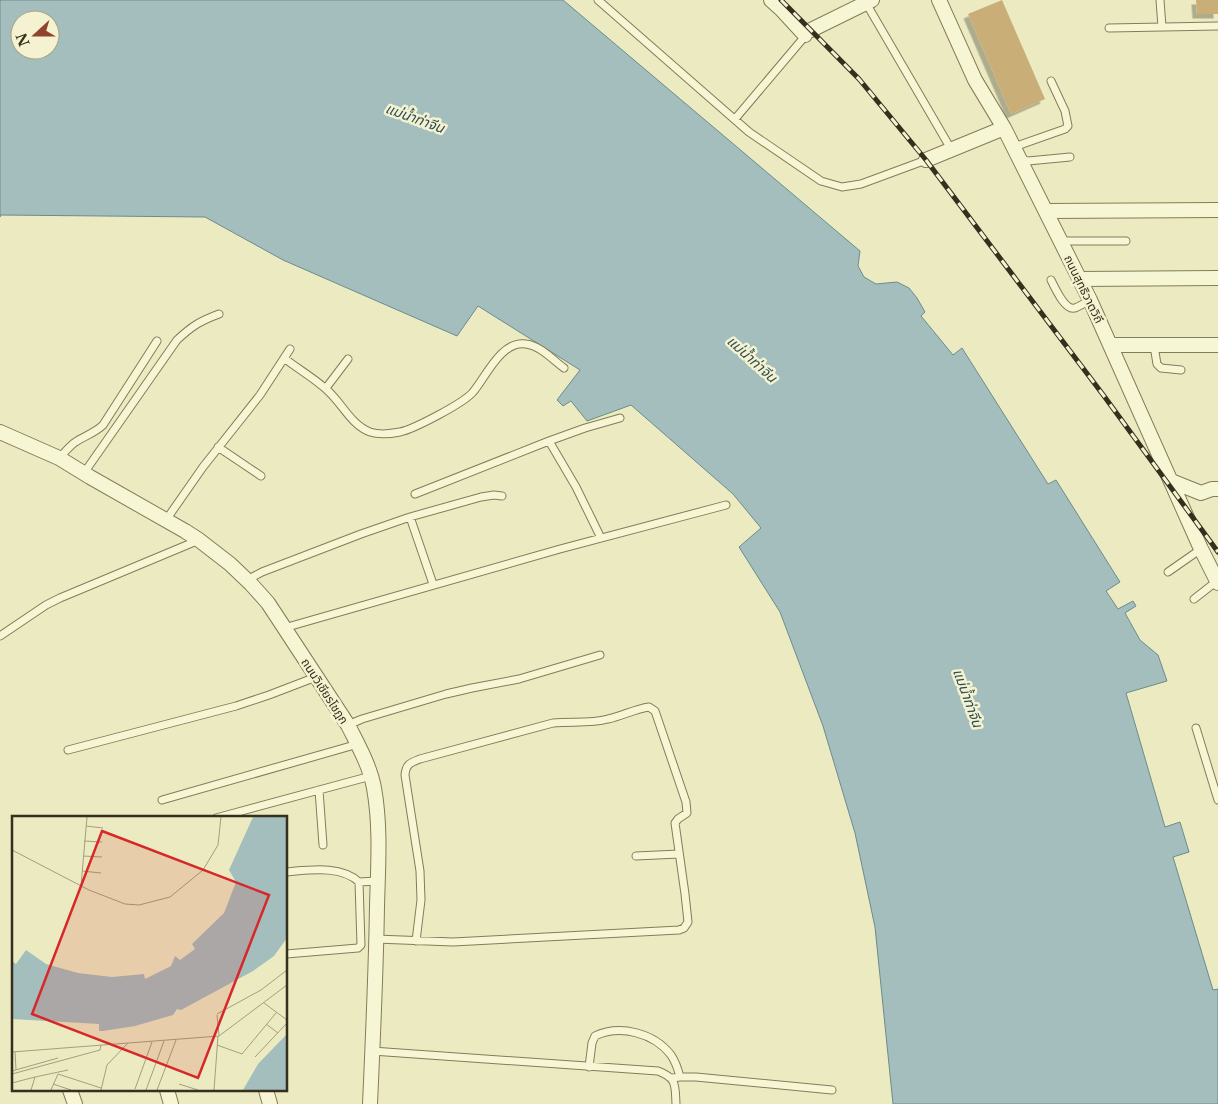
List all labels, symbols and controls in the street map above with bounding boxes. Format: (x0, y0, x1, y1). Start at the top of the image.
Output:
north arrow (10, 10, 60, 60)
text: N (12, 30, 34, 49)
water label: แม่น้ำท่าจีน (383, 98, 448, 137)
street label: ถนนสุทธิวาตวิถี (1061, 252, 1107, 326)
water label: แม่น้ำท่าจีน (723, 331, 782, 387)
street label: ถนนวิเชียรโชฎก (298, 655, 352, 727)
water label: แม่น้ำท่าจีน (949, 666, 988, 731)
inset map (12, 816, 288, 1092)

